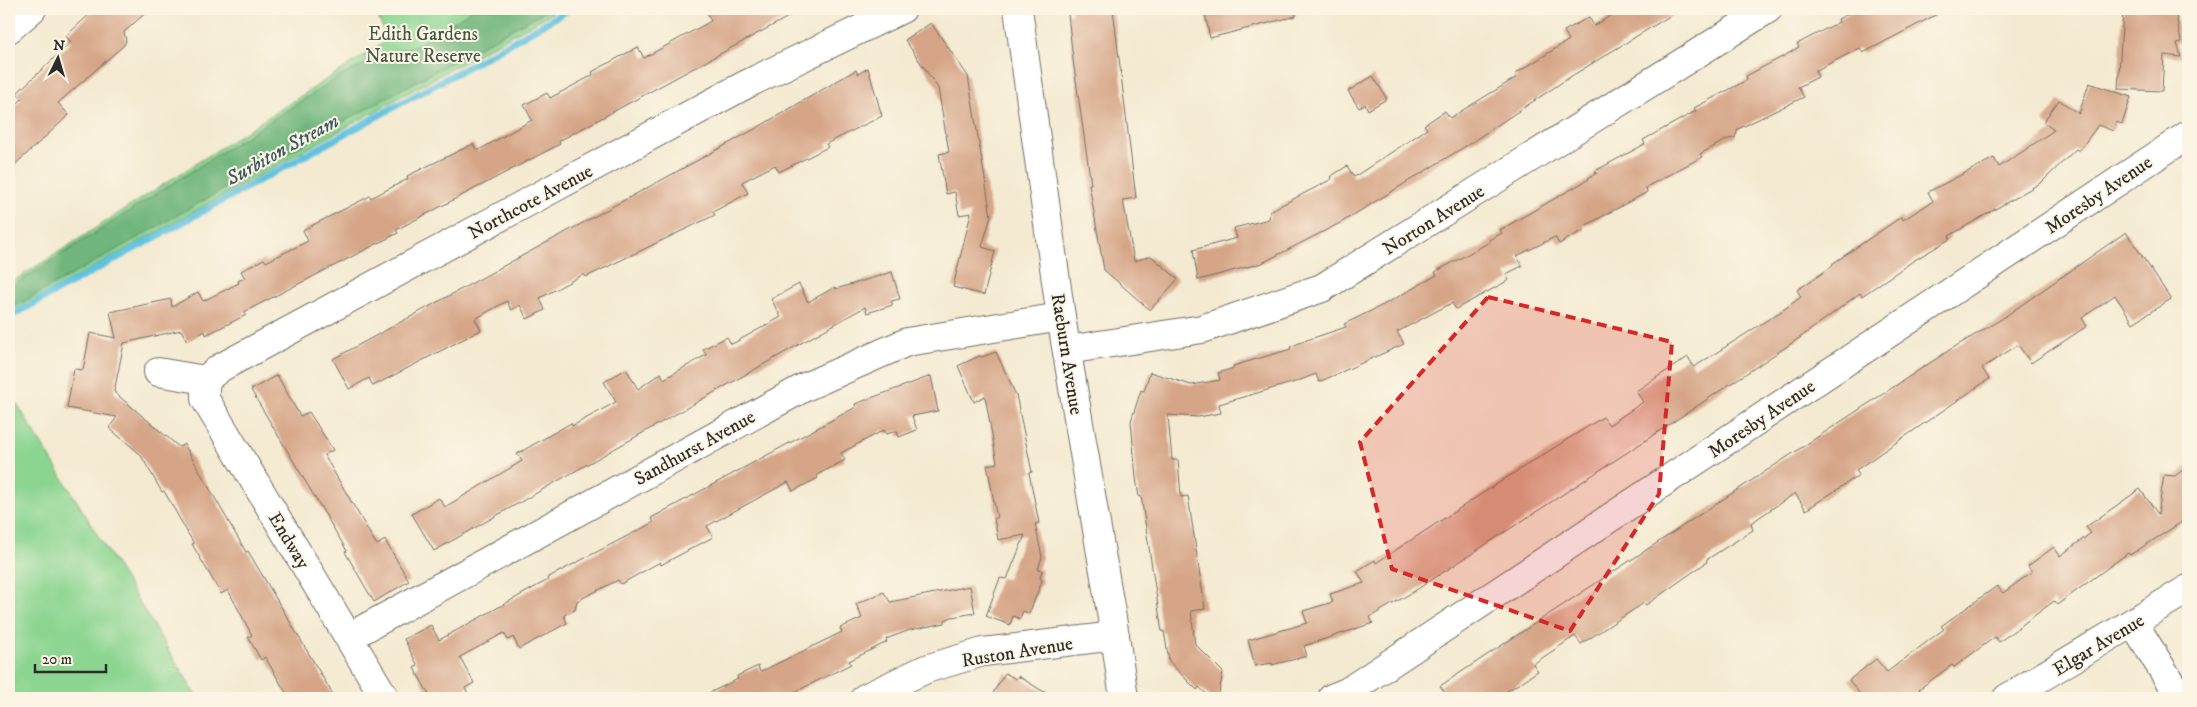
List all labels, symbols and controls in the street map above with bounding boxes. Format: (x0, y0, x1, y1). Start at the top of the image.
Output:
park label: Edith Gardens Nature Reserve (365, 23, 481, 68)
north arrow (32, 32, 82, 82)
text: N (53, 37, 66, 56)
water label: Surbiton Stream (221, 109, 344, 192)
street label: Moresby Avenue (2041, 151, 2157, 240)
street label: Northcote Avenue (465, 160, 597, 245)
street label: Norton Avenue (1379, 180, 1489, 261)
street label: Raeburn Avenue (1046, 292, 1087, 417)
street label: Moresby Avenue (1704, 375, 1820, 464)
street label: Sandhurst Avenue (630, 406, 759, 491)
street label: Endway (263, 508, 315, 574)
street label: Elgar Avenue (2049, 609, 2149, 682)
street label: Ruston Avenue (960, 632, 1075, 673)
scale bar (35, 642, 106, 674)
text: 20 m (42, 650, 72, 669)

